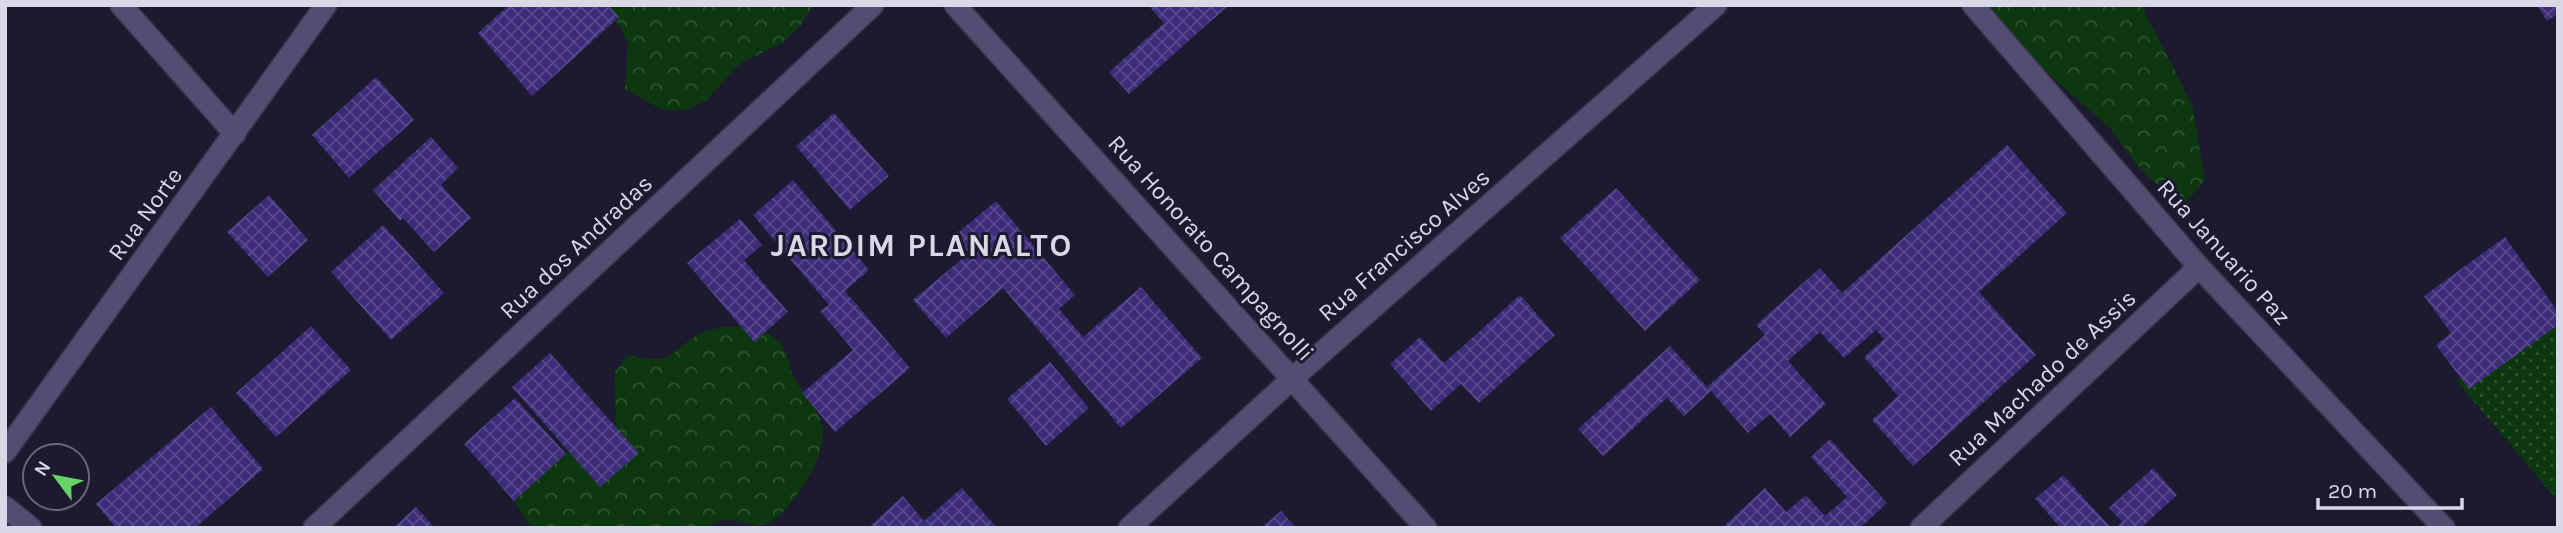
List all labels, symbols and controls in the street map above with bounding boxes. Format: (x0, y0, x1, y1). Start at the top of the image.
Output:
street label: Rua Honorato Campagnolli (1102, 129, 1320, 367)
street label: Rua Norte (102, 162, 188, 266)
street label: Rua Francisco Alves (1313, 163, 1495, 327)
street label: Rua dos Andradas (494, 169, 658, 325)
street label: Rua Januario Paz (2151, 174, 2297, 330)
district label: JARDIM PLANALTO (771, 227, 1073, 264)
street label: Rua Machado de Assis (1943, 284, 2141, 472)
north arrow (21, 442, 91, 512)
text: N (29, 457, 55, 480)
scale bar (2318, 466, 2462, 510)
text: 20 m (2328, 479, 2377, 503)

